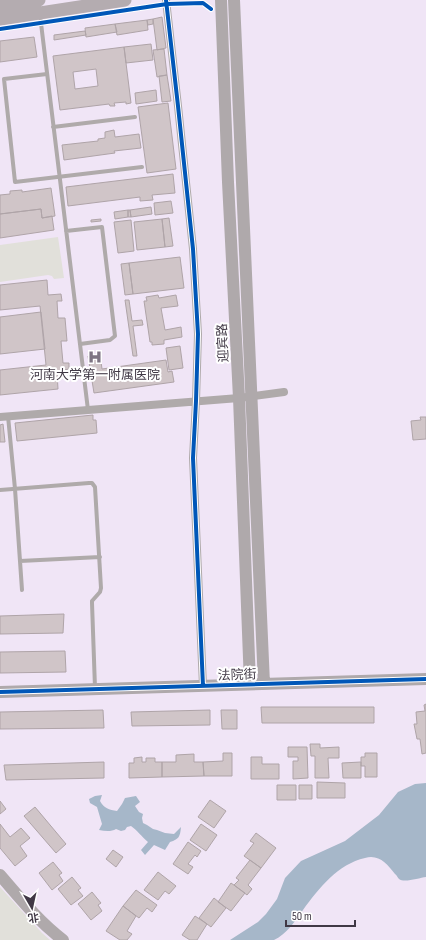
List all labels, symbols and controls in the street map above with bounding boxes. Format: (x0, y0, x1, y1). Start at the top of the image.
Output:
street label: 迎宾路 (214, 323, 232, 363)
hospital icon: 河南大学第一附属医院 (87, 349, 103, 365)
place label: 河南大学第一附属医院 (30, 367, 160, 383)
street label: 法院街 (217, 666, 257, 684)
north arrow (12, 888, 52, 928)
scale bar (286, 902, 355, 928)
text: 50 m (292, 909, 312, 924)
text: 北 (27, 910, 40, 925)

